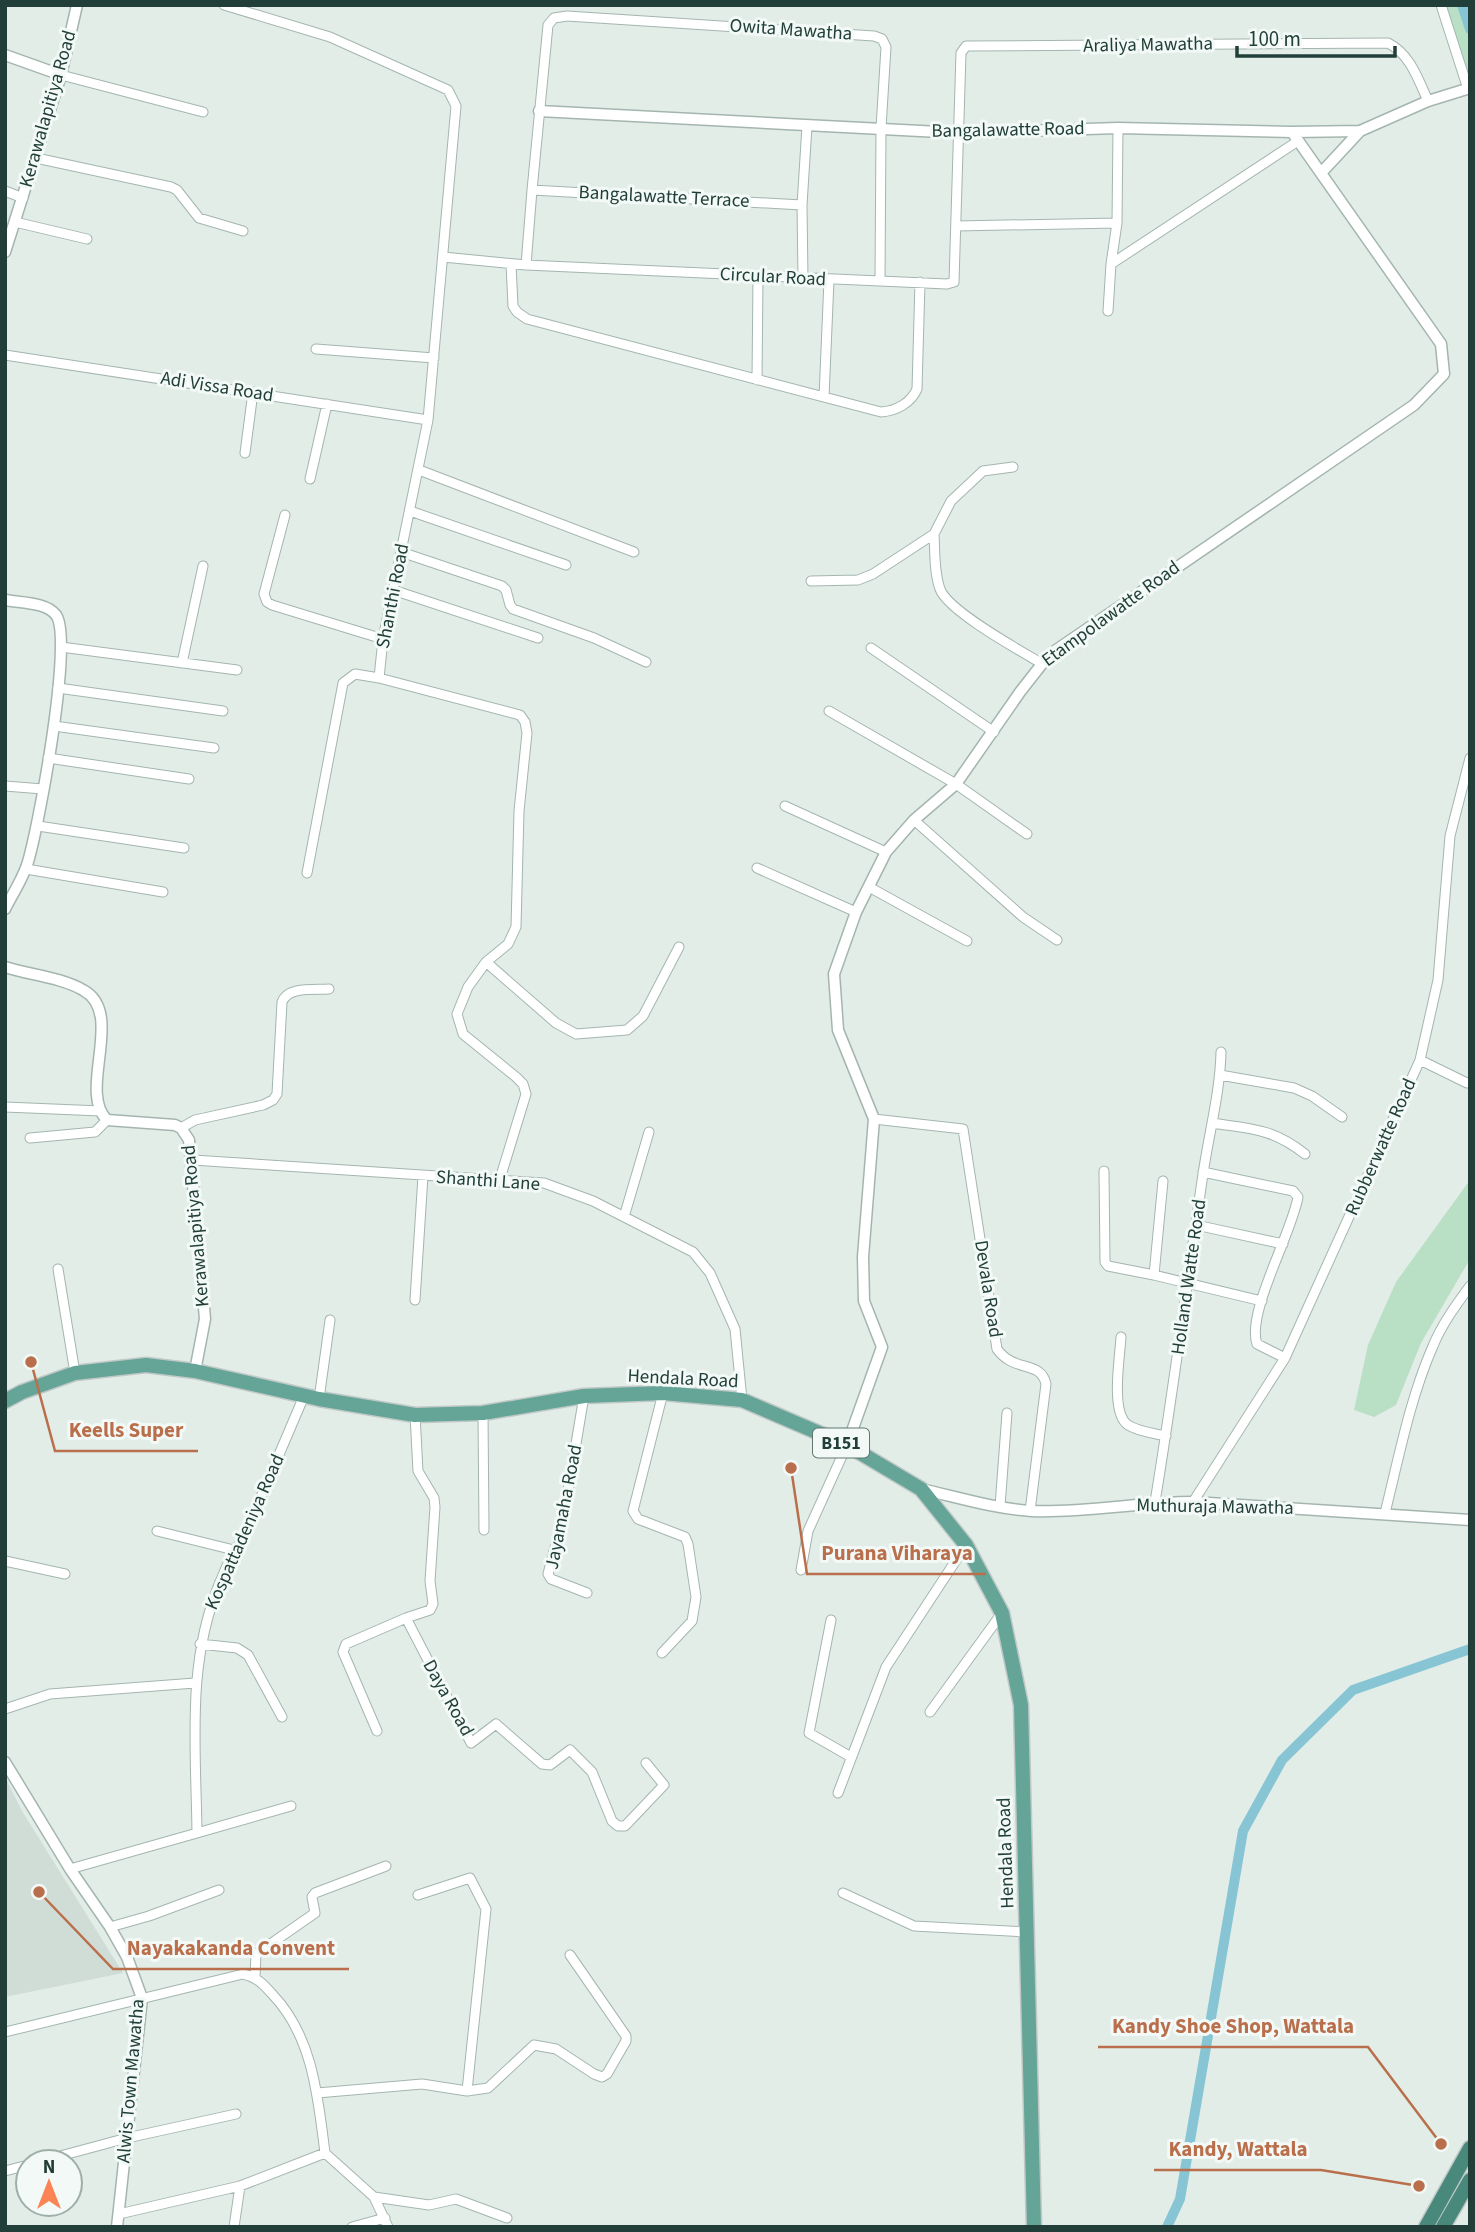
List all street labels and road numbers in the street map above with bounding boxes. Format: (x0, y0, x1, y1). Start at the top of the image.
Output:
street label: Owita Mawatha (729, 12, 853, 48)
street label: Kerawalapitiya Road (13, 27, 83, 191)
street label: Araliya Mawatha (1083, 30, 1213, 60)
street label: Bangalawatte Road (931, 115, 1085, 145)
street label: Bangalawatte Terrace (578, 179, 750, 215)
street label: Circular Road (719, 261, 827, 293)
street label: Adi Vissa Road (159, 365, 275, 409)
street label: Shanthi Road (370, 541, 416, 651)
street label: Etampolawatte Road (1036, 555, 1186, 673)
street label: Rubberwatte Road (1339, 1074, 1423, 1220)
street label: Kerawalapitiya Road (175, 1144, 217, 1308)
street label: Shanthi Lane (435, 1164, 541, 1198)
street label: Holland Watte Road (1165, 1197, 1213, 1357)
street label: Devala Road (967, 1238, 1009, 1340)
street label: Hendala Road (627, 1363, 739, 1395)
road number: B151 (813, 1428, 869, 1458)
street label: Jayamaha Road (539, 1442, 589, 1572)
street label: Kospattadeniya Road (199, 1450, 291, 1614)
street label: Muthuraja Mawatha (1136, 1492, 1294, 1522)
street label: Daya Road (416, 1655, 480, 1741)
street label: Hendala Road (991, 1797, 1021, 1909)
street label: Alwis Town Mawatha (110, 1998, 152, 2164)

